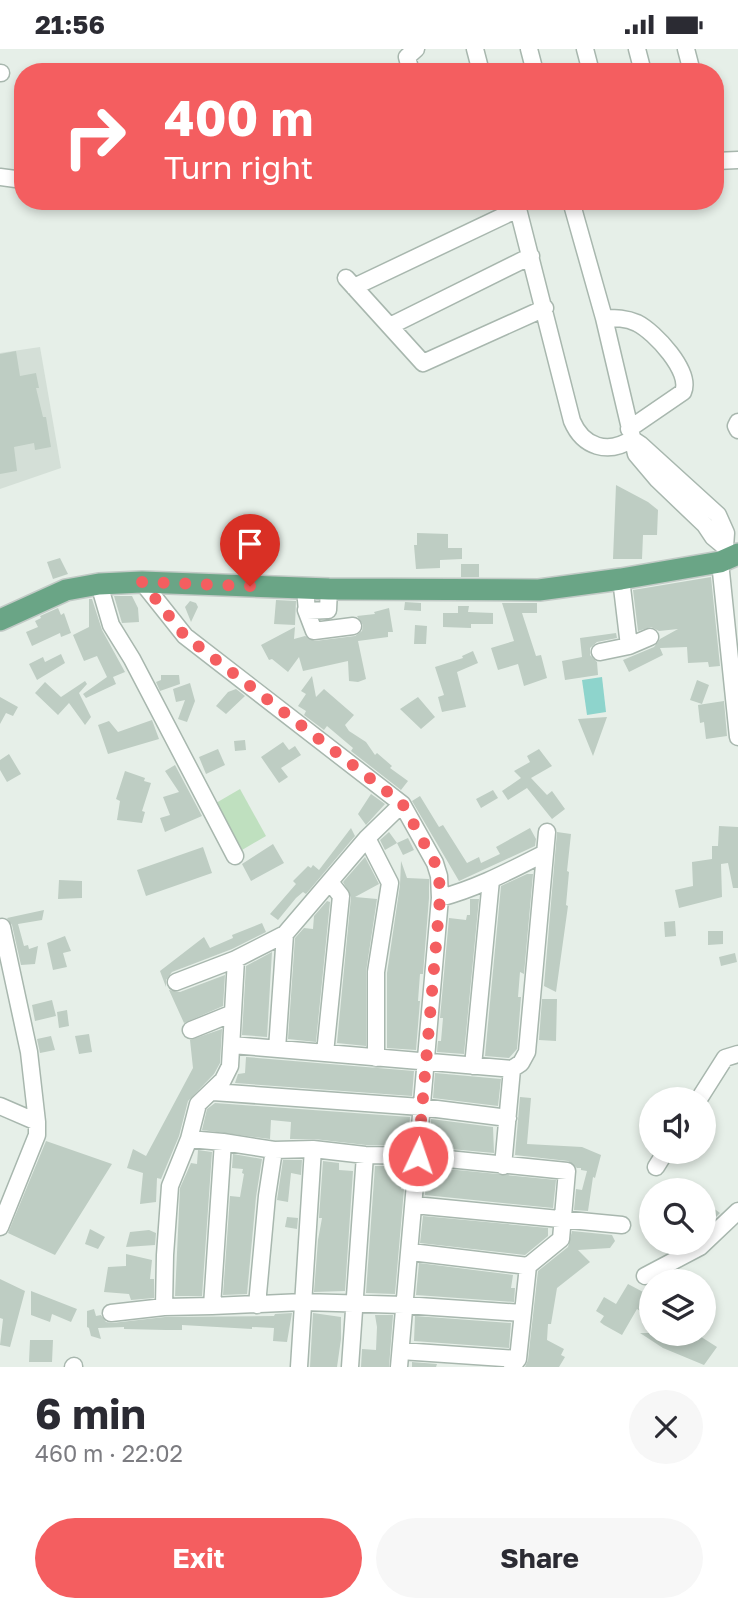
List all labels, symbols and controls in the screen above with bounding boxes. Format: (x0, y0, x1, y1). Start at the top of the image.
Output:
text: 21:56 (35, 9, 105, 40)
text: 400 m (164, 88, 313, 147)
icon: right (49, 91, 140, 182)
text: Turn right (164, 148, 313, 186)
pin (220, 514, 280, 586)
icon: arrive (231, 525, 269, 563)
map controls (639, 1087, 716, 1346)
button: sound (639, 1087, 716, 1164)
position arrow (381, 1119, 455, 1193)
button: search (639, 1178, 716, 1255)
button: layers (639, 1269, 716, 1346)
text: 6 min (35, 1388, 146, 1438)
button: close (629, 1390, 703, 1464)
text: 460 m · 22:02 (35, 1439, 183, 1467)
button: Exit (35, 1518, 362, 1598)
button: Share (376, 1518, 703, 1598)

